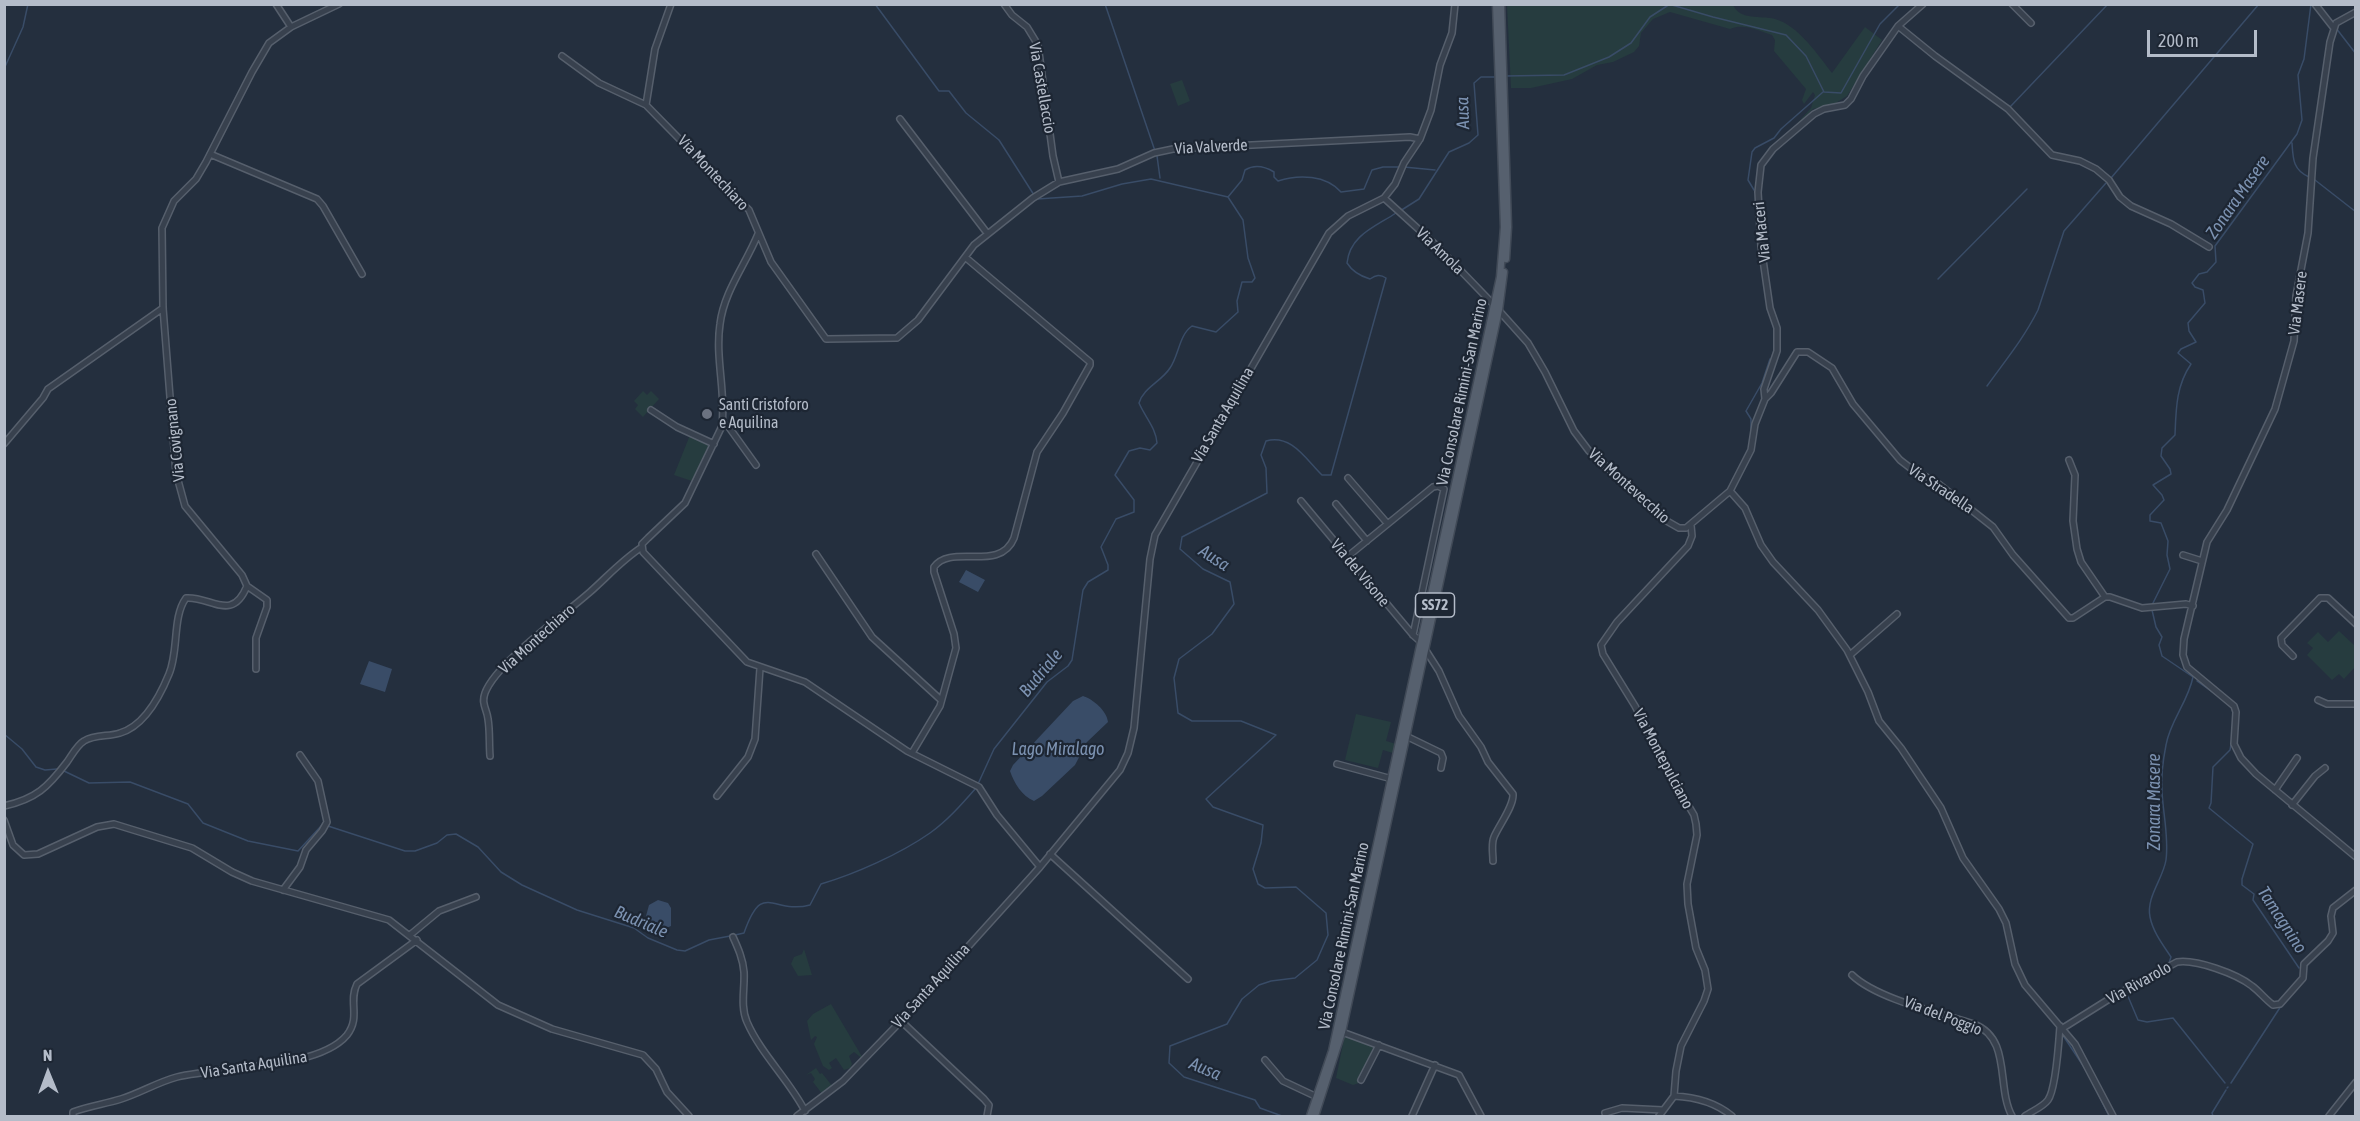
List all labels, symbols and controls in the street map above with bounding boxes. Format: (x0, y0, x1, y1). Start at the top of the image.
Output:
scale bar (2150, 18, 2260, 56)
text: 200 m (2158, 30, 2199, 51)
street label: Via Castellaccio (1025, 41, 1059, 135)
water label: Ausa (1452, 97, 1474, 129)
street label: Via Montechiaro (673, 131, 753, 215)
street label: Via Valverde (1174, 135, 1248, 159)
water label: Zonara Masere (2201, 151, 2275, 243)
street label: Via Maceri (1749, 201, 1775, 263)
street label: Via Amola (1412, 223, 1468, 279)
street label: Via Masere (2285, 270, 2311, 336)
street label: Via Consolare Rimini-San Marino (1433, 297, 1491, 487)
street label: Via Santa Aquilina (1188, 364, 1258, 466)
place label: Santi Cristoforo e Aquilina (719, 395, 809, 433)
street label: Via Covignano (161, 398, 189, 482)
marker: Santi Cristoforo e Aquilina (700, 407, 714, 421)
street label: Via Montevecchio (1584, 444, 1674, 528)
street label: Via Stradella (1905, 460, 1977, 518)
street label: Via del Visone (1326, 535, 1394, 611)
water label: Ausa (1195, 540, 1233, 576)
road number: SS72 (1416, 593, 1454, 617)
street label: Via Montechiaro (495, 600, 579, 678)
water label: Budriale (1015, 645, 1067, 701)
street label: Via Montepulciano (1629, 706, 1697, 812)
water label: Lago Miralago (1011, 738, 1105, 760)
water label: Zonara Masere (2143, 753, 2165, 851)
street label: Via Consolare Rimini-San Marino (1315, 841, 1373, 1031)
water label: Tamagnino (2253, 883, 2311, 957)
water label: Budriale (611, 901, 671, 943)
street label: Via Santa Aquilina (888, 940, 974, 1032)
street label: Via Rivarolo (2103, 958, 2175, 1008)
street label: Via del Poggio (1901, 992, 1985, 1040)
north arrow (18, 1043, 78, 1103)
text: N (43, 1046, 53, 1064)
street label: Via Santa Aquilina (200, 1047, 308, 1083)
water label: Ausa (1186, 1053, 1224, 1085)

